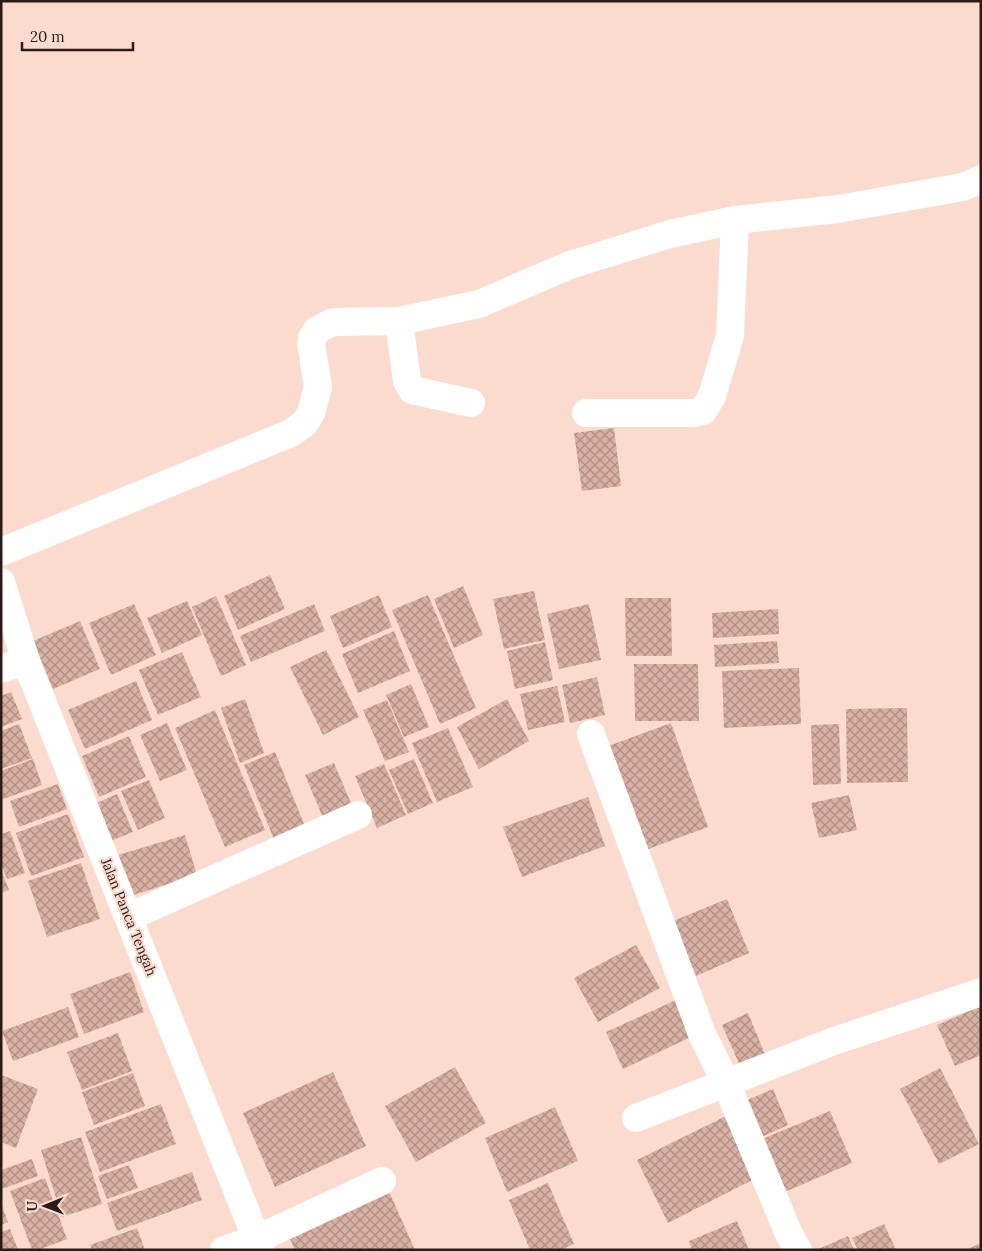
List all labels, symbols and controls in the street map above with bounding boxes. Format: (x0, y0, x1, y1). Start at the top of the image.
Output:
scale bar (22, 20, 134, 52)
text: 20 m (30, 27, 65, 46)
street label: Jalan Panca Tengah (97, 854, 161, 979)
north arrow (20, 1181, 70, 1231)
text: U (23, 1200, 41, 1212)

